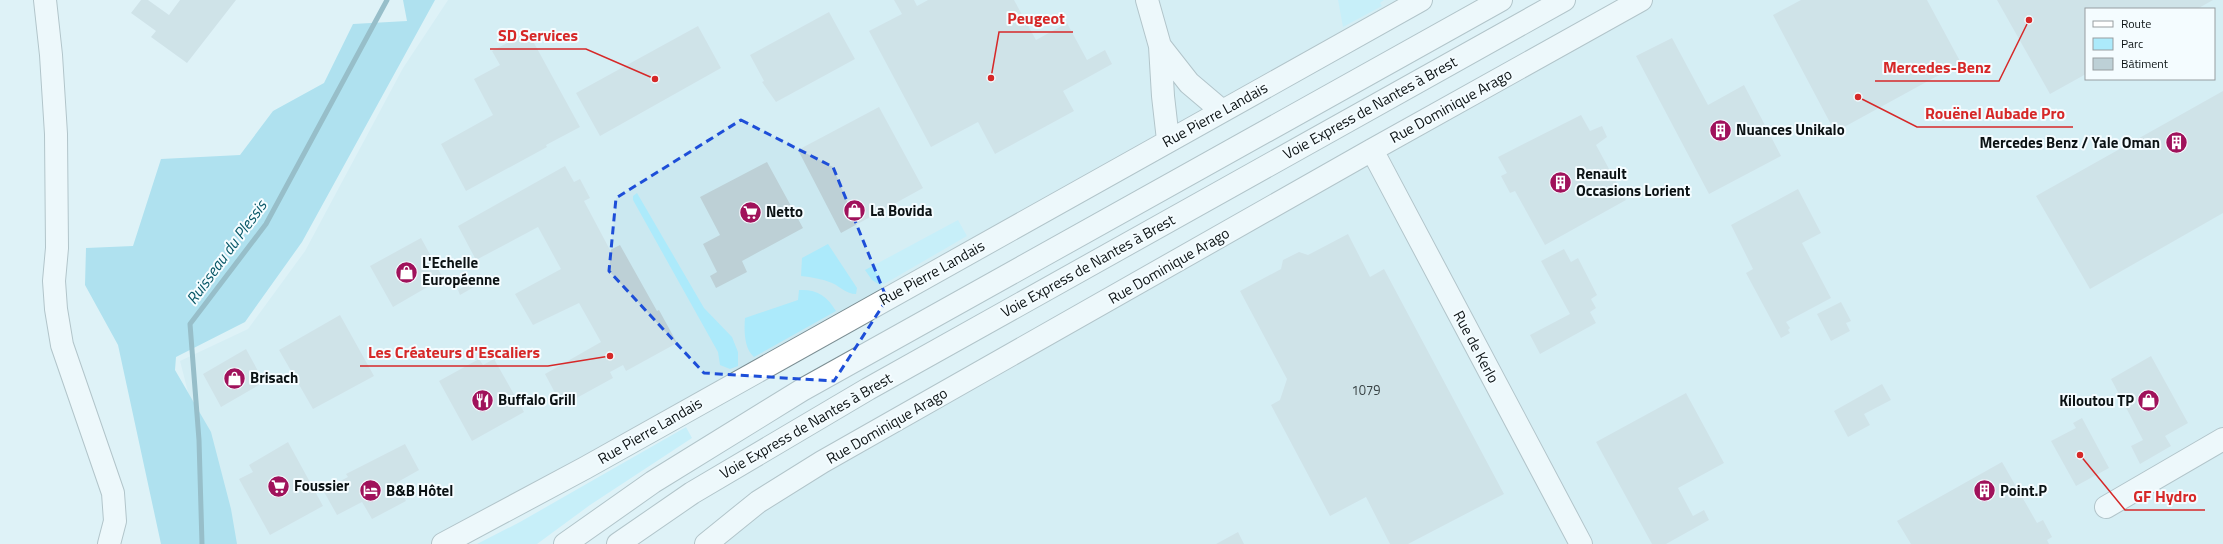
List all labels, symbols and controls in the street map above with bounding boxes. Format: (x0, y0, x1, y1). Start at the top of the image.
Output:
callout: Peugeot (999, 4, 1073, 32)
text: Peugeot (1007, 6, 1065, 30)
legend (2085, 8, 2215, 80)
text: Route (2121, 14, 2151, 33)
callout: SD Services (490, 21, 586, 49)
text: SD Services (498, 23, 578, 47)
text: Parc (2121, 34, 2143, 53)
street label: Voie Express de Nantes à Brest (1279, 50, 1462, 165)
callout: Mercedes-Benz (1875, 53, 1999, 81)
text: Bâtiment (2121, 54, 2169, 73)
text: Mercedes-Benz (1883, 55, 1991, 79)
street label: Rue Dominique Arago (1385, 62, 1516, 149)
street label: Rue Pierre Landais (1158, 76, 1272, 153)
callout: Rouënel Aubade Pro (1917, 99, 2073, 127)
text: Rouënel Aubade Pro (1925, 101, 2065, 125)
building icon: Nuances Unikalo (1708, 117, 1734, 143)
place label: Nuances Unikalo (1736, 118, 1845, 141)
building icon: Mercedes Benz / Yale Oman (2163, 130, 2189, 156)
place label: Mercedes Benz / Yale Oman (1980, 131, 2160, 154)
place label: Renault Occasions Lorient (1576, 162, 1691, 202)
building icon: Renault Occasions Lorient (1548, 170, 1574, 196)
water label: Ruisseau du Plessis (180, 194, 273, 309)
shop icon: La Bovida (841, 198, 867, 224)
supermarket icon: Netto (738, 199, 764, 225)
place label: La Bovida (870, 199, 933, 222)
place label: Netto (766, 200, 803, 223)
street label: Voie Express de Nantes à Brest (997, 208, 1180, 323)
street label: Rue Dominique Arago (1104, 221, 1234, 310)
street label: Rue Pierre Landais (875, 234, 989, 311)
place label: L'Echelle Européenne (422, 251, 500, 291)
shop icon: L'Echelle Européenne (393, 259, 419, 285)
street label: Rue de Kerlo (1448, 306, 1505, 387)
callout: Les Créateurs d'Escaliers (360, 338, 548, 366)
text: Les Créateurs d'Escaliers (368, 340, 540, 364)
shop icon: Brisach (221, 365, 247, 391)
place label: Brisach (250, 366, 298, 389)
street label: Voie Express de Nantes à Brest (715, 366, 897, 484)
house number: 1079 (1351, 380, 1381, 400)
street label: Rue Dominique Arago (822, 381, 952, 470)
restaurant icon: Buffalo Grill (470, 387, 496, 413)
place label: Buffalo Grill (498, 388, 576, 411)
shop icon: Kiloutou TP (2136, 388, 2162, 414)
place label: Kiloutou TP (2059, 389, 2134, 412)
street label: Rue Pierre Landais (593, 391, 706, 470)
supermarket icon: Foussier (265, 473, 291, 499)
place label: Foussier (294, 474, 350, 497)
hotel icon: B&B Hôtel (358, 478, 384, 504)
building icon: Point.P (1971, 478, 1997, 504)
place label: B&B Hôtel (386, 479, 453, 502)
place label: Point.P (2000, 479, 2047, 502)
callout: GF Hydro (2125, 482, 2205, 510)
text: GF Hydro (2133, 484, 2197, 508)

